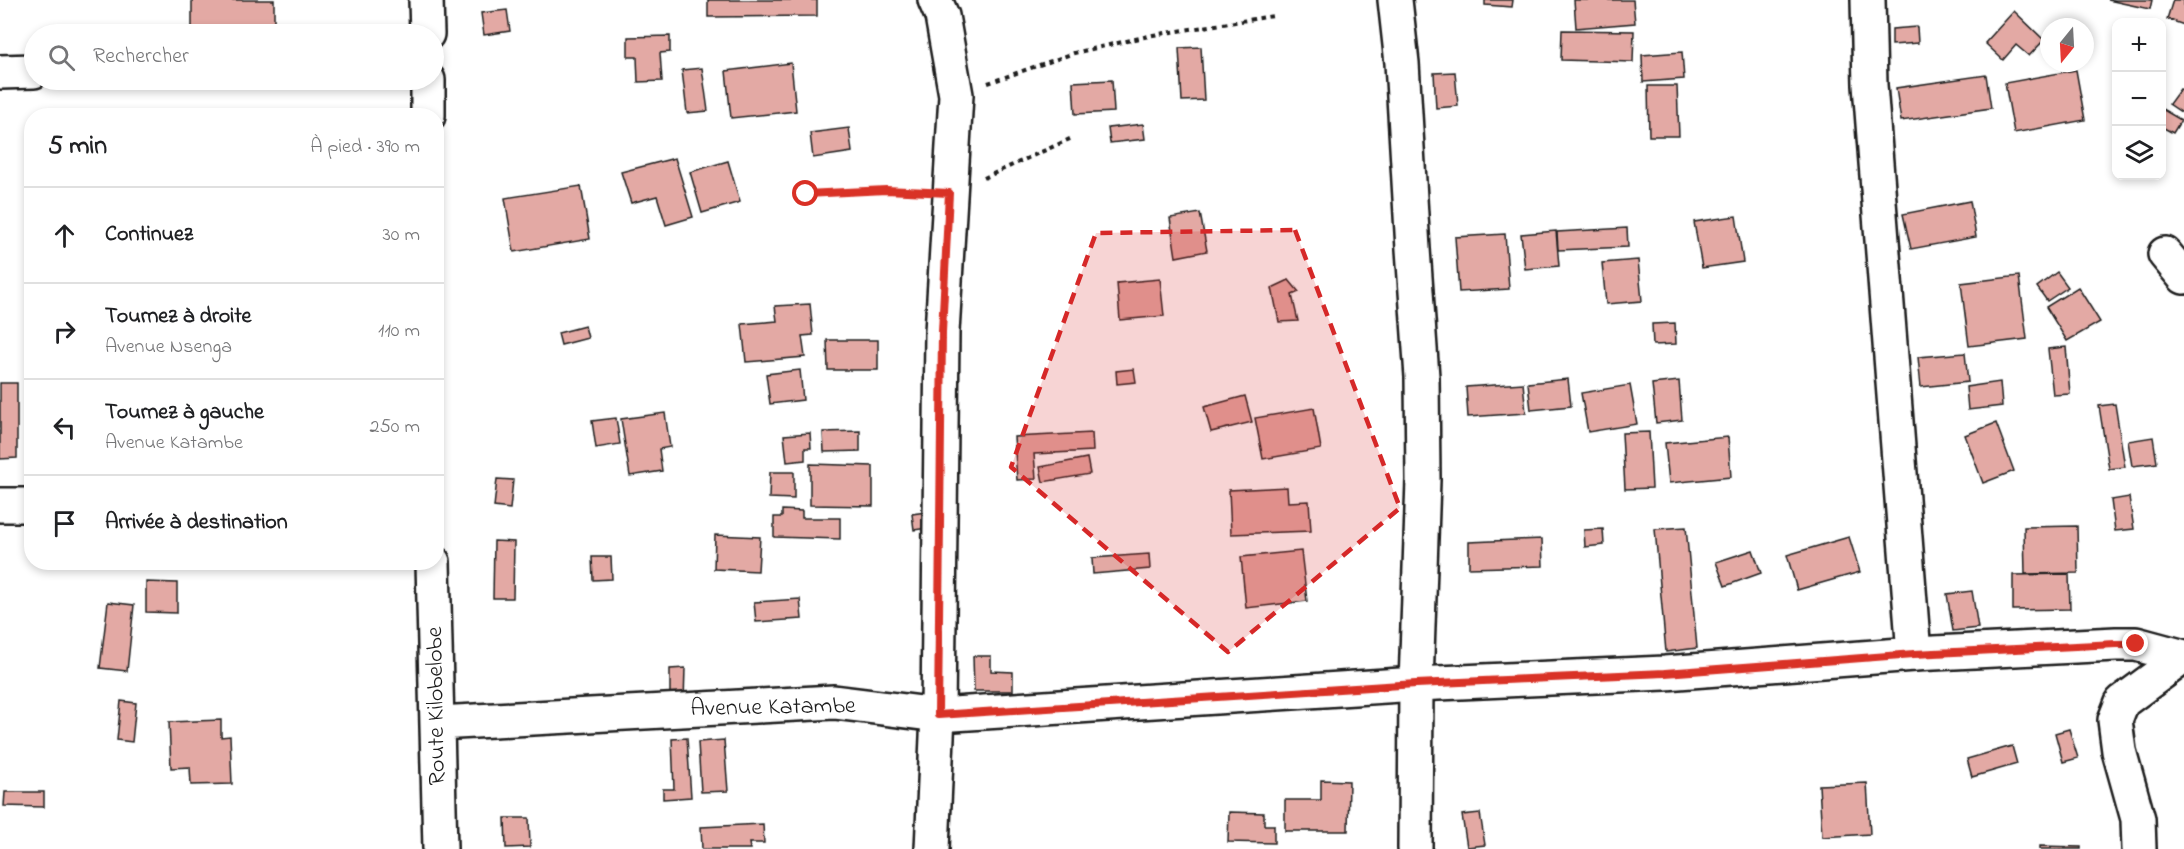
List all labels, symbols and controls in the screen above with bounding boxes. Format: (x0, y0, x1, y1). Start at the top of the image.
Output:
north arrow (2040, 18, 2094, 72)
map controls (2112, 18, 2166, 180)
button: + (2112, 18, 2166, 72)
search box (24, 24, 444, 90)
icon: search (45, 41, 78, 74)
text: Rechercher (93, 41, 189, 73)
button: − (2112, 72, 2166, 126)
button: layers (2112, 126, 2166, 180)
text: 5 min (48, 128, 107, 166)
text: À pied · 390 m (310, 133, 420, 162)
route start (792, 180, 818, 206)
icon: ahead (48, 219, 81, 252)
text: Continuez (105, 219, 193, 251)
text: 30 m (383, 221, 420, 250)
text: Tournez à droite (105, 301, 251, 333)
icon: right (48, 315, 81, 348)
text: 110 m (378, 317, 420, 346)
text: Avenue Nsenga (105, 333, 232, 362)
text: Tournez à gauche (105, 397, 264, 429)
icon: left (48, 411, 81, 444)
text: 250 m (369, 413, 420, 442)
text: Avenue Katambe (105, 429, 243, 458)
icon: arrive (48, 507, 81, 540)
text: Arrivée à destination (105, 507, 288, 539)
street label: Route Kilobelobe (418, 626, 456, 786)
route end (2122, 630, 2148, 656)
street label: Avenue Katambe (690, 689, 856, 727)

